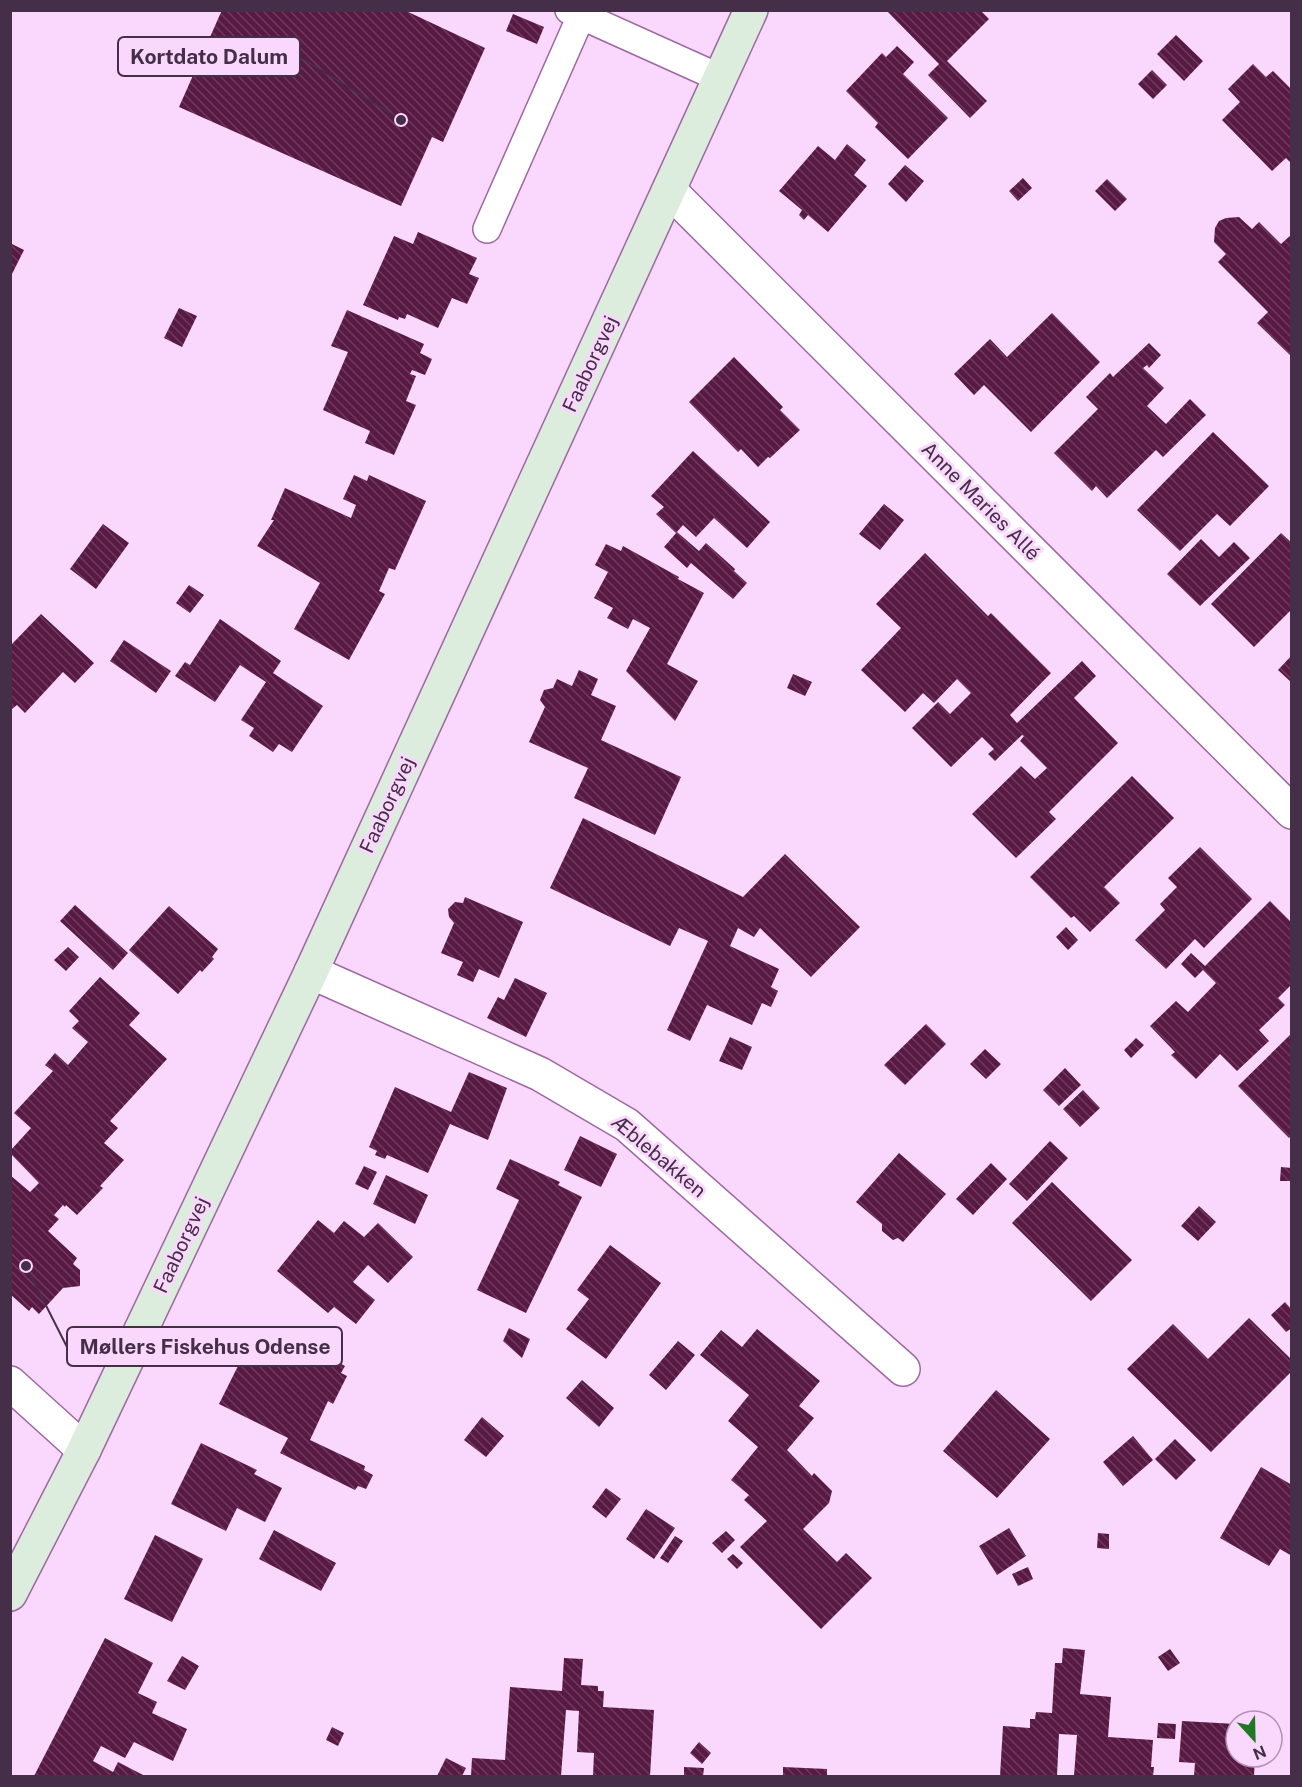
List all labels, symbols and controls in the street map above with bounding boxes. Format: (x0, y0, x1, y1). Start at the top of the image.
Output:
callout: Kortdato Dalum (118, 37, 300, 76)
text: Kortdato Dalum (130, 44, 288, 69)
street label: Faaborgvej (557, 312, 623, 416)
street label: Anne Maries Allé (917, 437, 1045, 565)
street label: Faaborgvej (354, 753, 420, 857)
street label: Æblebakken (607, 1110, 711, 1202)
street label: Faaborgvej (148, 1193, 214, 1297)
callout: Møllers Fiskehus Odense (67, 1327, 342, 1366)
text: Møllers Fiskehus Odense (79, 1334, 331, 1359)
north arrow (1224, 1709, 1284, 1769)
text: N (1250, 1741, 1269, 1764)

